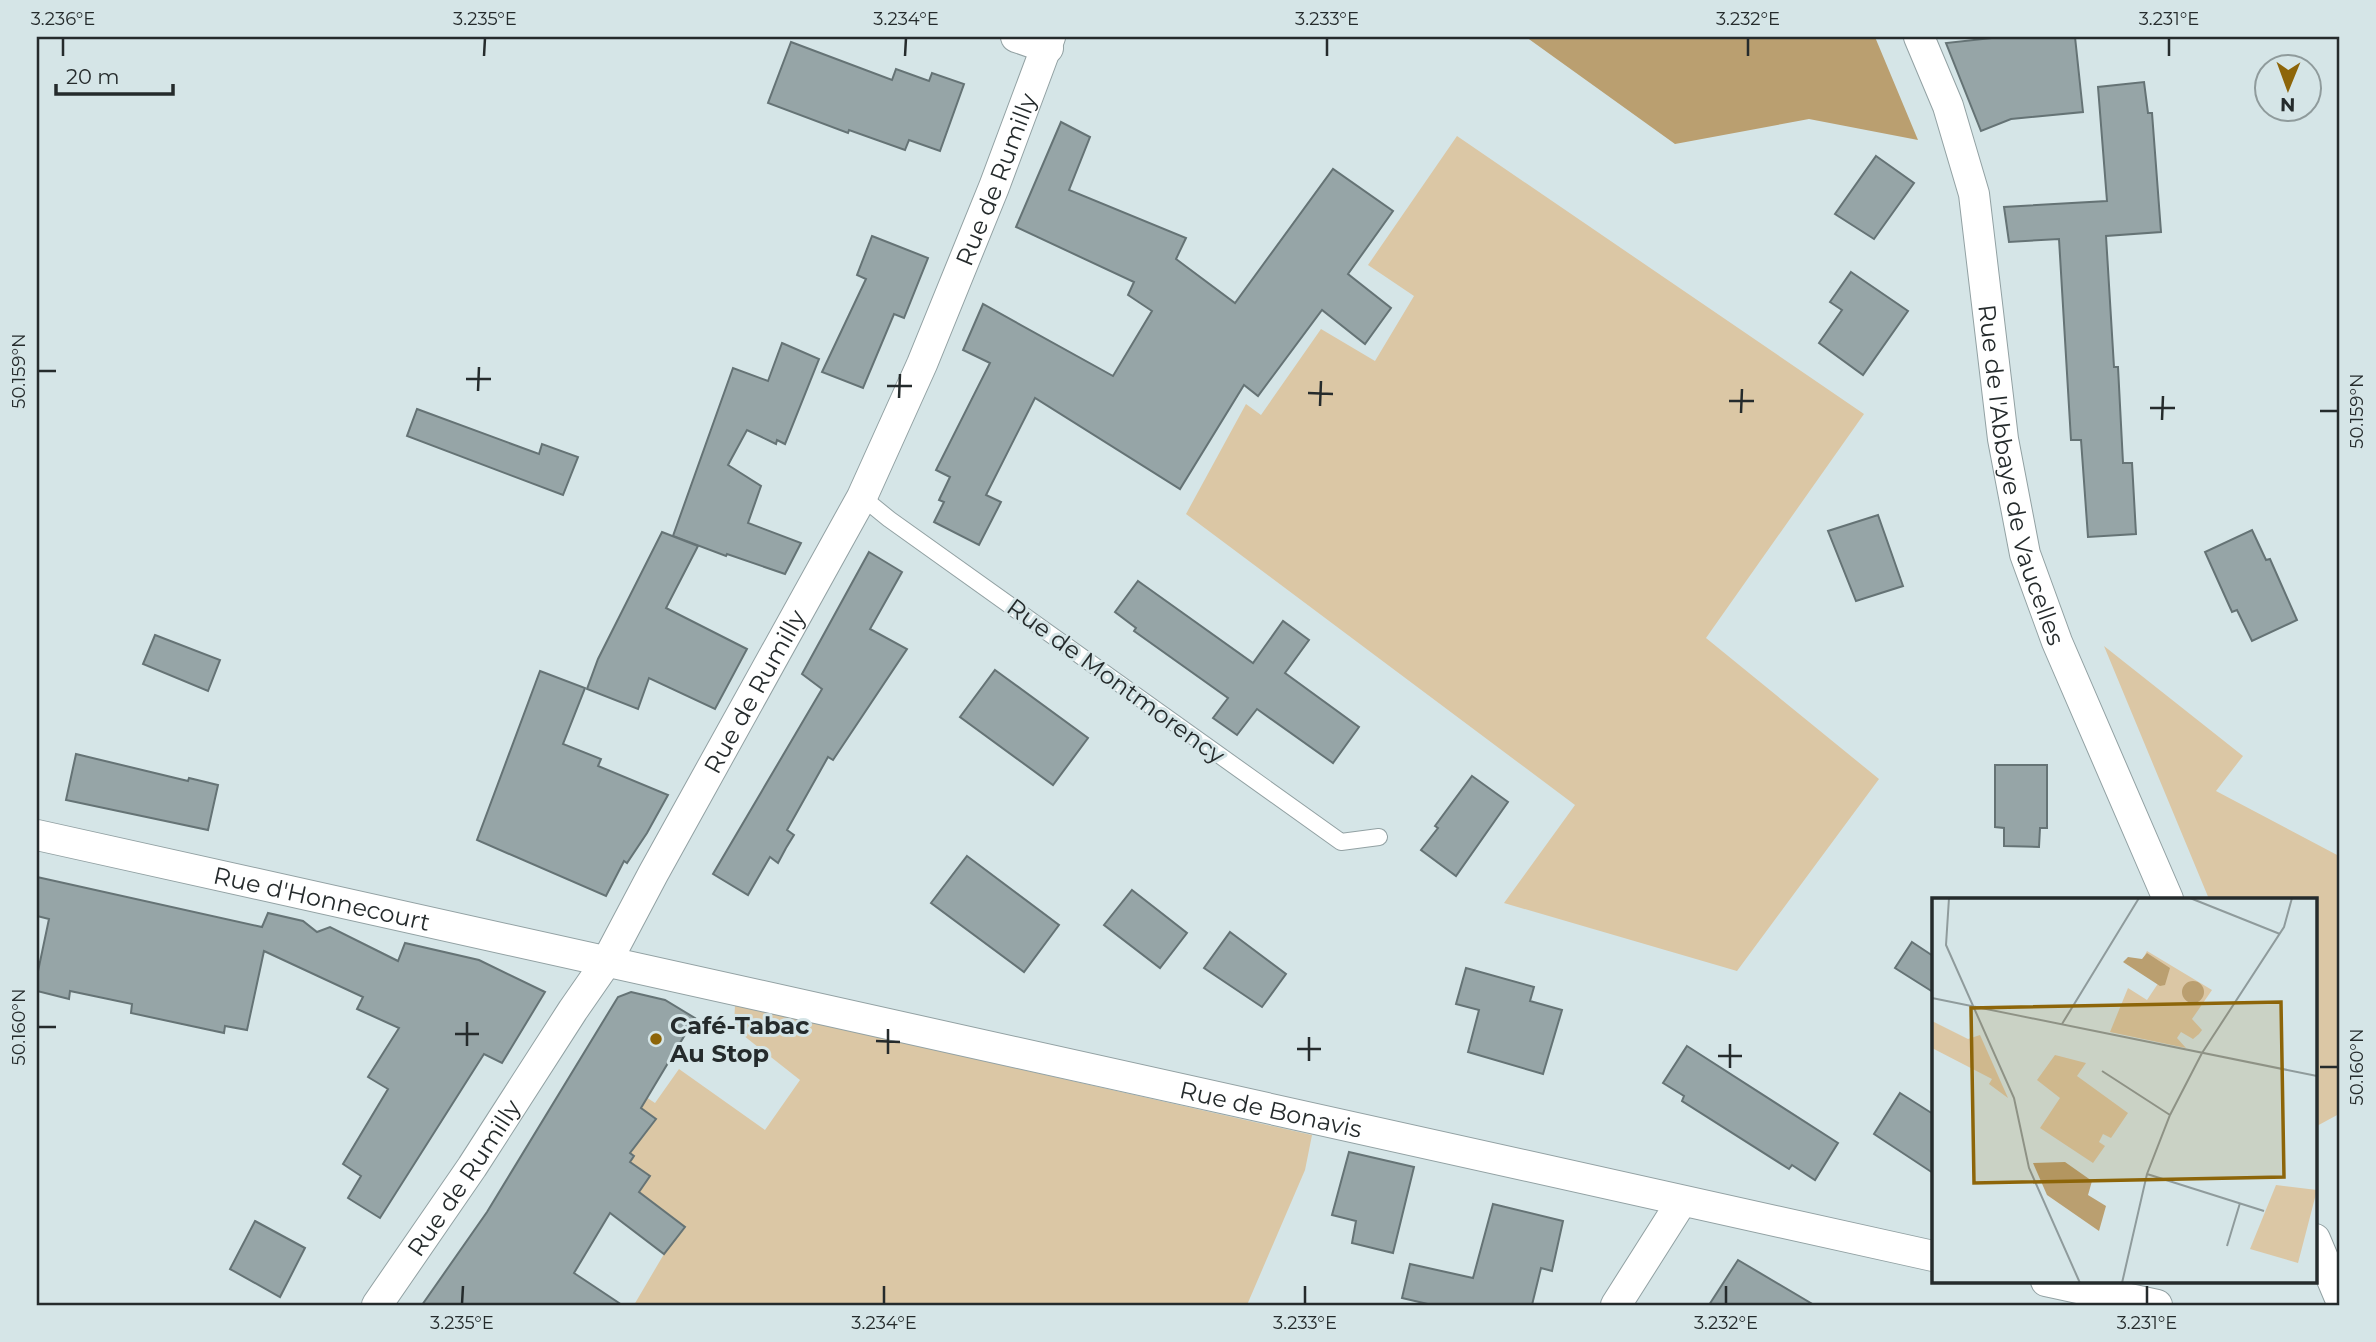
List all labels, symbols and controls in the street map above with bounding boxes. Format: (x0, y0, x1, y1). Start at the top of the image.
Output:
text: 3.236°E (31, 8, 95, 30)
text: 3.235°E (453, 8, 517, 30)
text: 3.234°E (873, 8, 939, 30)
text: 3.233°E (1295, 8, 1359, 30)
text: 3.232°E (1716, 8, 1780, 30)
text: 3.231°E (2139, 8, 2199, 30)
scale bar (56, 52, 173, 96)
north arrow (2254, 52, 2324, 122)
text: 20 m (66, 64, 120, 89)
street label: Rue de Rumilly (949, 89, 1042, 270)
text: N (2280, 93, 2296, 116)
street label: Rue de l'Abbaye de Vaucelles (1973, 303, 2071, 649)
text: 50.159°N (8, 333, 30, 409)
text: 50.159°N (2346, 373, 2368, 449)
street label: Rue de Montmorency (1001, 592, 1231, 770)
street label: Rue de Rumilly (697, 605, 811, 778)
street label: Rue d'Honnecourt (211, 860, 433, 936)
inset map (1932, 898, 2316, 1282)
text: 50.160°N (8, 988, 30, 1066)
place label: Café-Tabac Au Stop (669, 1011, 809, 1068)
text: 50.160°N (2346, 1028, 2368, 1106)
marker: Café-Tabac Au Stop (648, 1031, 664, 1047)
street label: Rue de Bonavis (1177, 1075, 1365, 1143)
street label: Rue de Rumilly (401, 1094, 526, 1262)
text: 3.235°E (430, 1312, 494, 1334)
text: 3.234°E (851, 1312, 917, 1334)
text: 3.233°E (1273, 1312, 1337, 1334)
text: 3.232°E (1694, 1312, 1758, 1334)
text: 3.231°E (2117, 1312, 2177, 1334)

